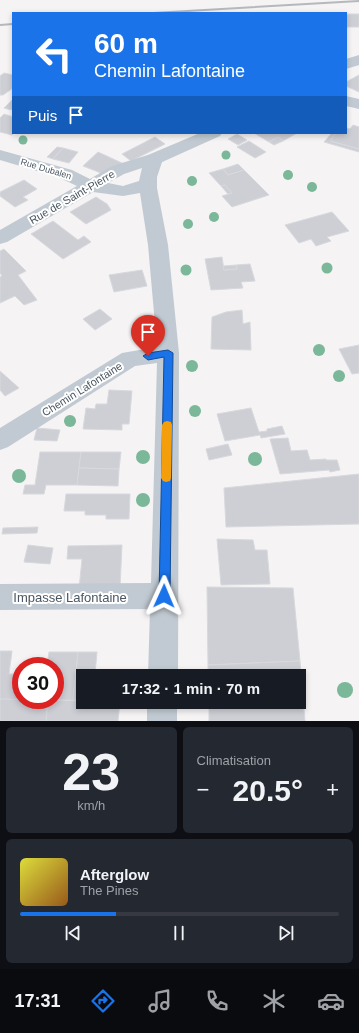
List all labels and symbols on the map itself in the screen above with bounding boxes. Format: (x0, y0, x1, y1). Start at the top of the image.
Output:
street label: Rue Dubalen (19, 157, 73, 181)
street label: Rue de Saint-Pierre (27, 168, 117, 226)
pin (131, 315, 165, 356)
street label: Chemin Lafontaine (40, 359, 124, 419)
position arrow (143, 575, 185, 617)
street label: Impasse Lafontaine (13, 590, 127, 605)
speed limit sign: 30 (12, 657, 64, 709)

